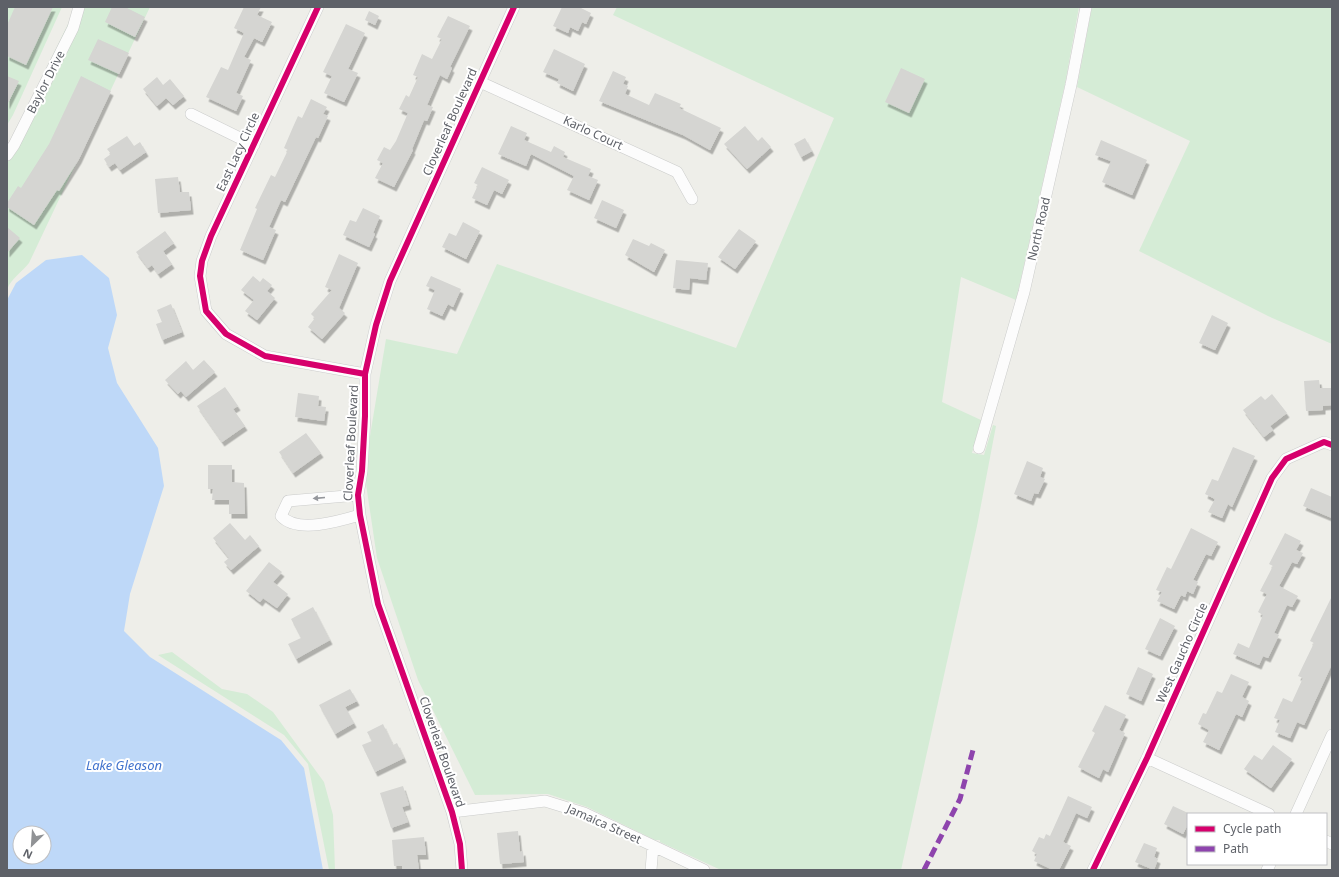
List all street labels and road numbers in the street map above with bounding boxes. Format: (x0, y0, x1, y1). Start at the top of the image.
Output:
street label: Baylor Drive (22, 47, 69, 116)
street label: Cloverleaf Boulevard (418, 65, 481, 178)
street label: East Lacy Circle (212, 109, 263, 194)
street label: Karlo Court (561, 111, 626, 154)
street label: North Road (1023, 195, 1054, 262)
street label: Cloverleaf Boulevard (339, 384, 362, 502)
street label: West Gaucho Circle (1152, 600, 1211, 706)
street label: Cloverleaf Boulevard (415, 694, 469, 810)
street label: Jamaica Street (563, 799, 645, 848)

